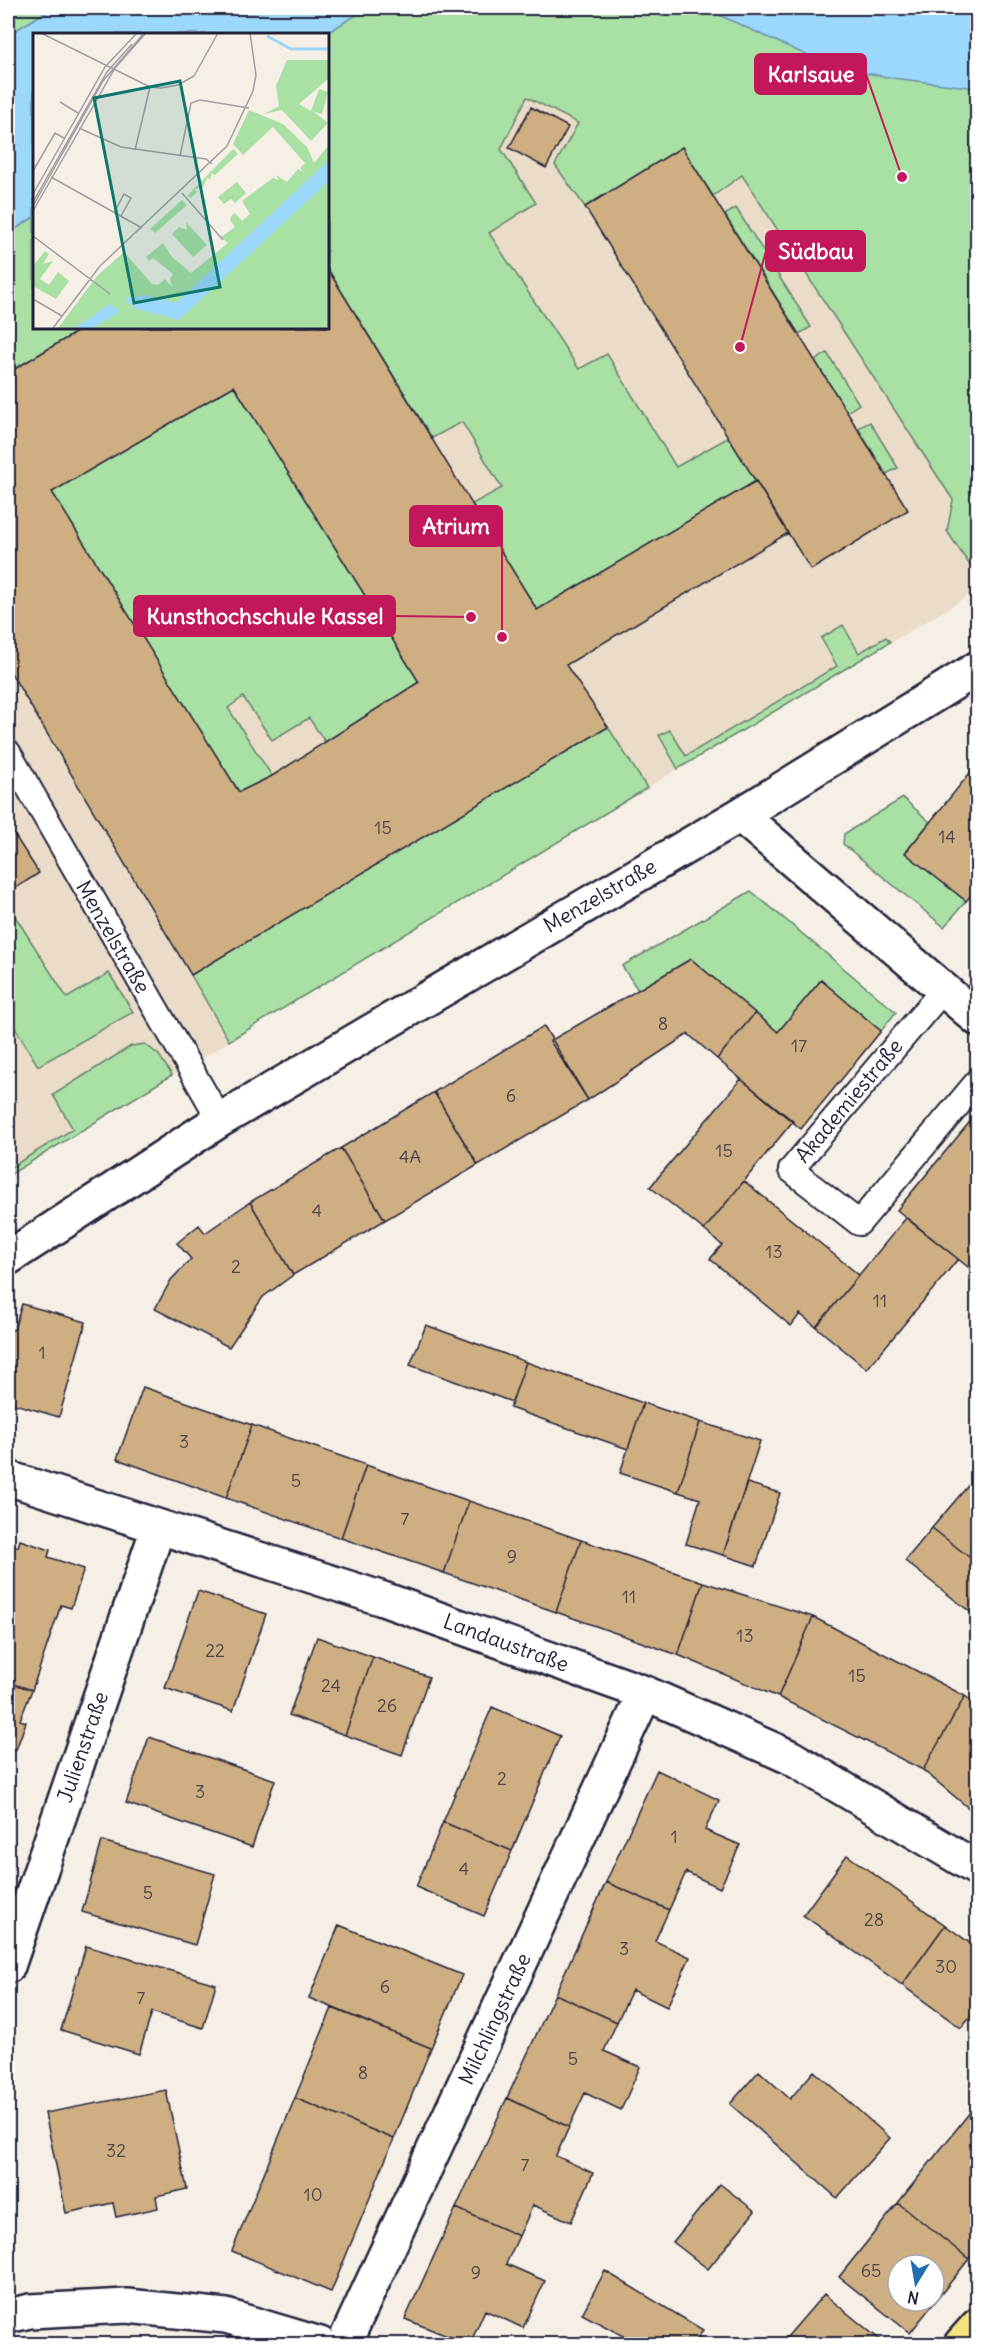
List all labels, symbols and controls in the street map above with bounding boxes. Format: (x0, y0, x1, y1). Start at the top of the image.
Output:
inset map (33, 33, 328, 328)
callout: Karlsaue (755, 54, 866, 94)
text: Karlsaue (768, 60, 855, 88)
callout: Südbau (766, 231, 865, 271)
text: Südbau (778, 237, 854, 265)
callout: Atrium (410, 506, 502, 546)
text: Atrium (422, 512, 490, 540)
callout: Kunsthochschule Kassel (134, 596, 395, 636)
text: Kunsthochschule Kassel (147, 602, 383, 630)
house number: 15 (374, 816, 392, 839)
house number: 14 (938, 825, 956, 848)
street label: Menzelstraße (539, 852, 661, 939)
street label: Menzelstraße (70, 876, 157, 998)
house number: 8 (658, 1012, 668, 1035)
street label: Akademiestraße (789, 1033, 908, 1168)
house number: 17 (791, 1034, 807, 1057)
house number: 6 (506, 1084, 516, 1107)
house number: 15 (715, 1139, 733, 1162)
house number: 4A (399, 1145, 421, 1168)
house number: 4 (312, 1199, 322, 1222)
house number: 13 (765, 1240, 783, 1263)
house number: 2 (231, 1255, 241, 1278)
house number: 11 (873, 1289, 887, 1312)
house number: 1 (38, 1341, 46, 1364)
house number: 3 (179, 1430, 189, 1453)
house number: 5 (291, 1469, 301, 1492)
house number: 7 (401, 1507, 410, 1530)
house number: 9 (507, 1545, 517, 1568)
house number: 11 (622, 1585, 636, 1608)
street label: Landaustraße (440, 1607, 573, 1678)
house number: 13 (736, 1624, 754, 1647)
house number: 22 (205, 1639, 225, 1662)
house number: 15 (848, 1664, 866, 1687)
house number: 24 (321, 1674, 341, 1697)
street label: Julienstraße (51, 1688, 114, 1806)
house number: 26 (377, 1694, 397, 1717)
house number: 2 (497, 1767, 507, 1790)
house number: 3 (195, 1780, 205, 1803)
house number: 1 (670, 1825, 678, 1848)
house number: 4 (459, 1857, 469, 1880)
house number: 5 (143, 1881, 153, 1904)
house number: 28 (864, 1908, 884, 1931)
house number: 3 (619, 1937, 629, 1960)
street label: Milchlingstraße (452, 1949, 537, 2089)
house number: 30 (935, 1955, 957, 1978)
house number: 6 (380, 1975, 390, 1998)
house number: 7 (137, 1986, 146, 2009)
house number: 5 (568, 2047, 578, 2070)
house number: 8 (358, 2061, 368, 2084)
house number: 32 (106, 2139, 126, 2162)
house number: 7 (521, 2153, 530, 2176)
house number: 10 (304, 2183, 323, 2206)
north arrow (886, 2253, 946, 2313)
house number: 65 (861, 2259, 881, 2282)
house number: 9 (471, 2261, 481, 2284)
text: N (906, 2287, 920, 2309)

